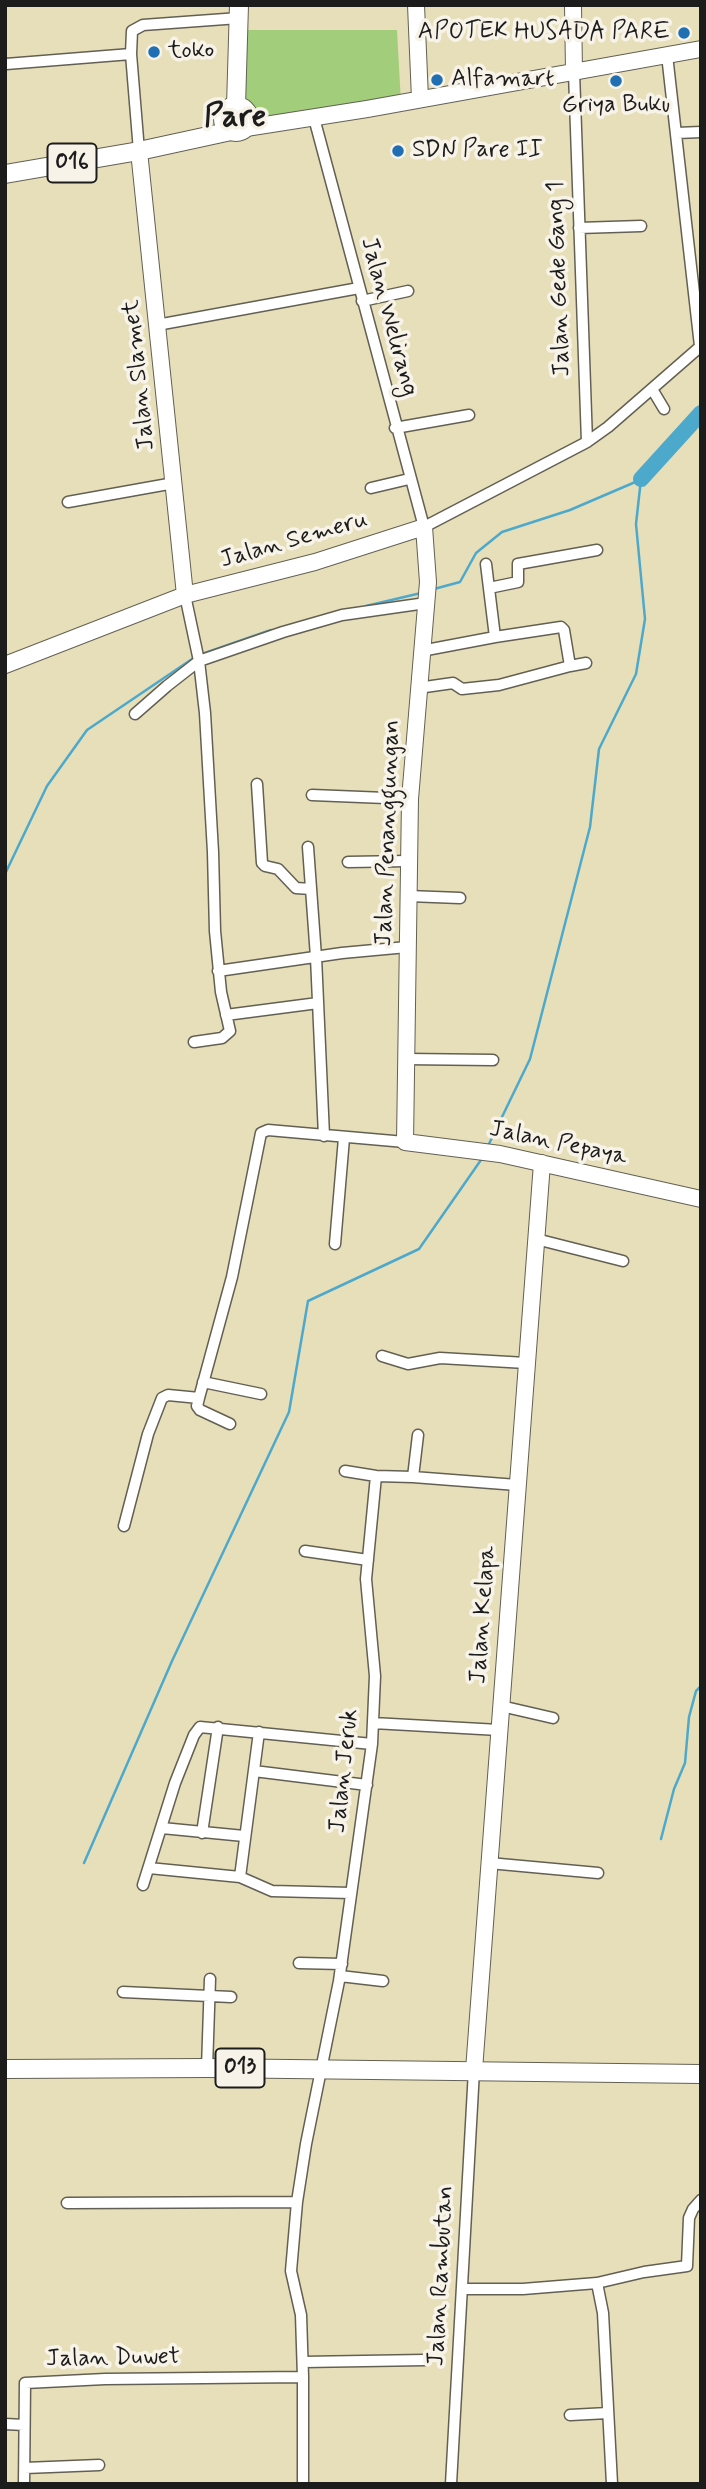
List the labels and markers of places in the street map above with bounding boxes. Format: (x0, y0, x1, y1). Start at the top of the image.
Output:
place label: APOTEK HUSADA PARE (418, 19, 670, 47)
marker: APOTEK HUSADA PARE (676, 25, 692, 41)
place label: toko (168, 38, 214, 66)
marker: toko (146, 44, 162, 60)
place label: Alfamart (451, 66, 554, 94)
marker: Alfamart (429, 72, 445, 88)
marker: Griya Buku (608, 73, 624, 89)
place label: Griya Buku (562, 92, 670, 120)
place label: SDN Pare II (412, 137, 543, 165)
marker: SDN Pare II (390, 143, 406, 159)

